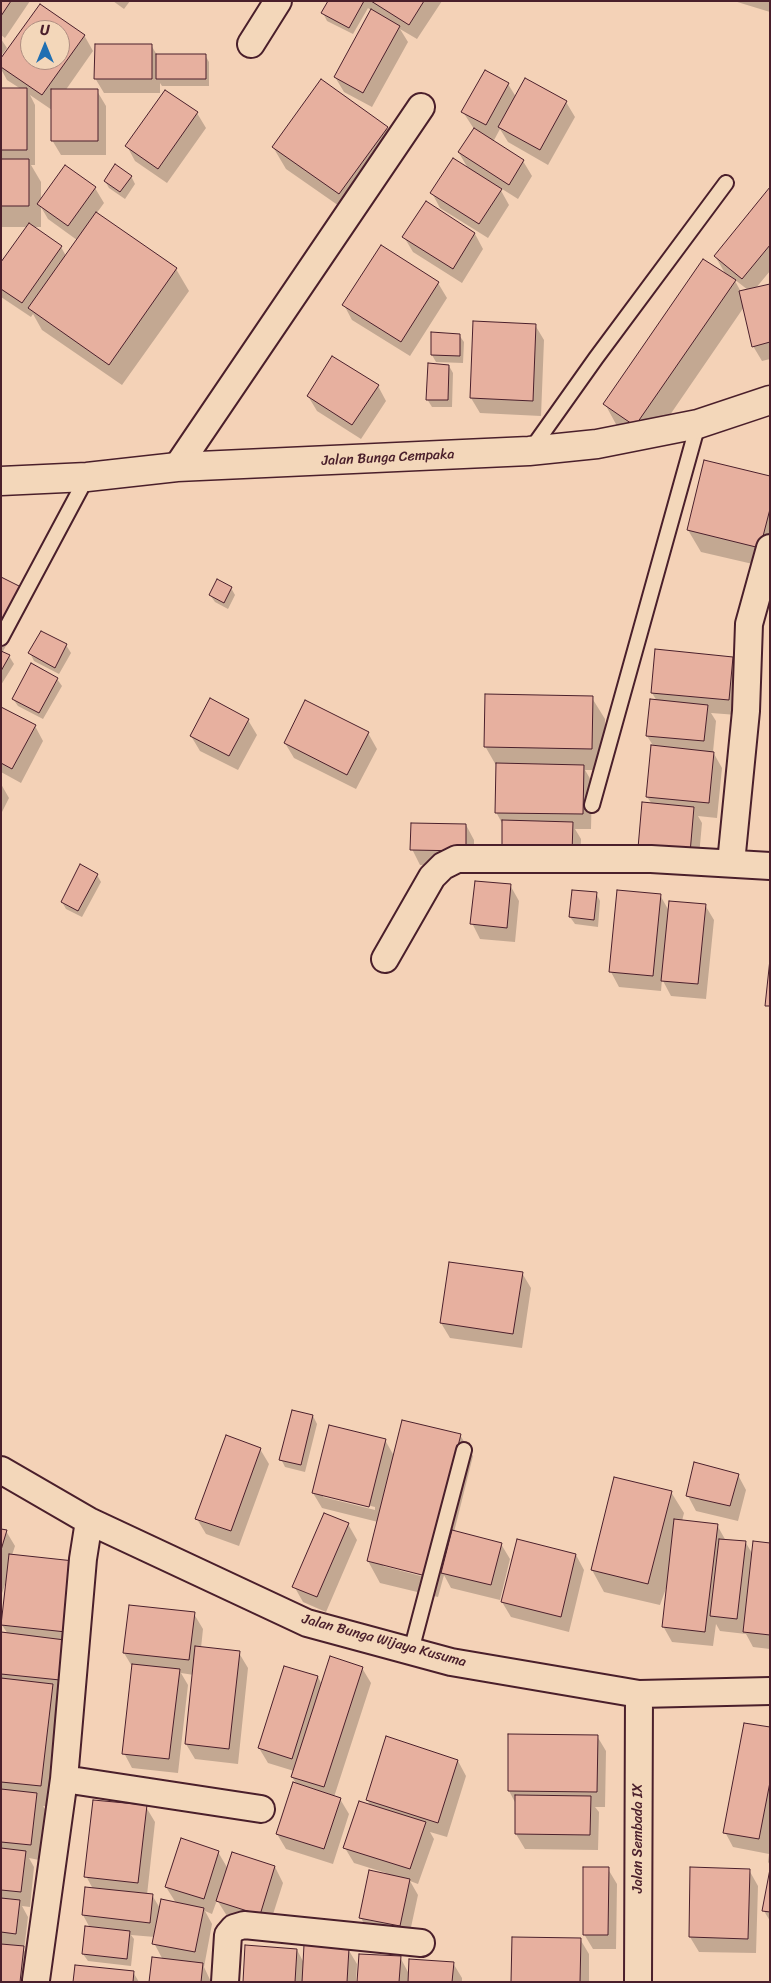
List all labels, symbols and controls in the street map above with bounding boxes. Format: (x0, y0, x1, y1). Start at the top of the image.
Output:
text: U (40, 18, 50, 43)
north arrow (20, 20, 70, 70)
street label: Jalan Bunga Cempaka (321, 446, 455, 470)
street label: Jalan Bunga Wijaya Kusuma (300, 1611, 468, 1671)
street label: Jalan Sembada IX (630, 1783, 646, 1893)

